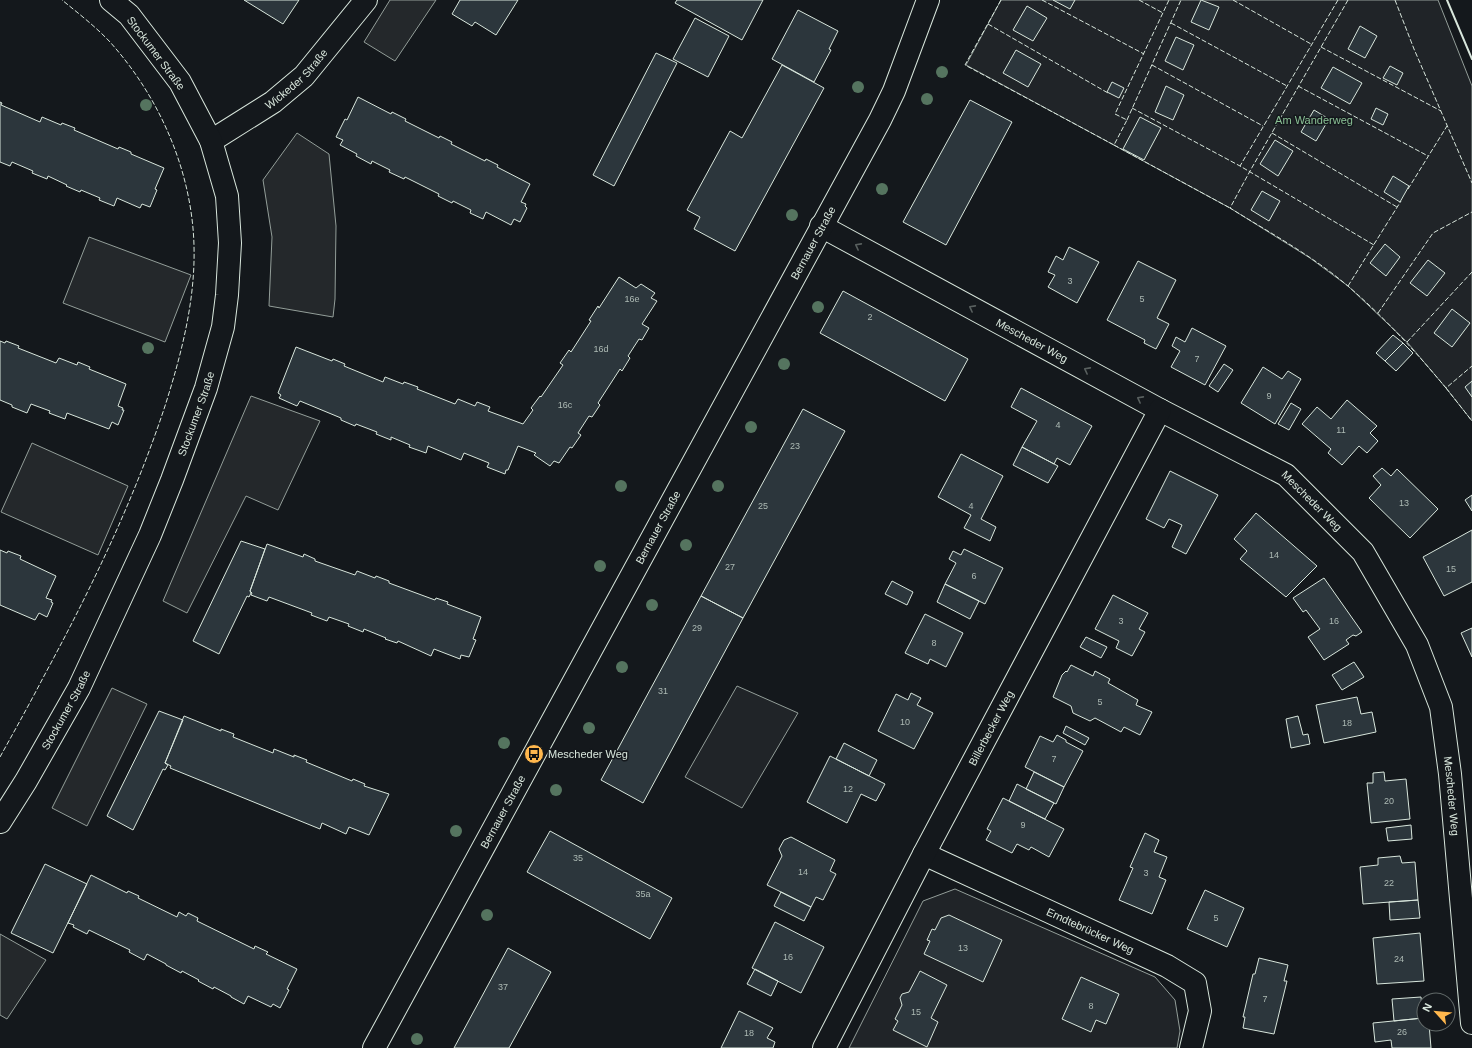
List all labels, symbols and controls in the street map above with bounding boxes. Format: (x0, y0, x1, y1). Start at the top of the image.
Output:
street label: Stockumer Straße (125, 14, 187, 92)
street label: Wickeder Straße (263, 46, 330, 111)
park label: Am Wanderweg (1275, 114, 1353, 126)
street label: Bernauer Straße (788, 204, 838, 282)
one-way arrow (855, 243, 862, 251)
house number: 3 (1067, 276, 1073, 286)
house number: 16e (624, 294, 640, 304)
house number: 5 (1139, 294, 1145, 304)
one-way arrow (969, 305, 977, 313)
house number: 2 (867, 312, 873, 322)
street label: Mescheder Weg (994, 316, 1070, 365)
house number: 16d (593, 344, 609, 354)
house number: 7 (1194, 354, 1200, 364)
one-way arrow (1084, 367, 1091, 375)
street label: Stockumer Straße (175, 370, 216, 458)
house number: 9 (1266, 391, 1272, 401)
one-way arrow (1137, 396, 1144, 404)
house number: 16c (558, 400, 573, 410)
house number: 4 (1055, 420, 1061, 430)
house number: 11 (1336, 425, 1346, 435)
house number: 23 (790, 441, 800, 451)
street label: Mescheder Weg (1279, 468, 1344, 533)
street label: Bernauer Straße (633, 489, 683, 566)
house number: 13 (1399, 498, 1409, 508)
house number: 25 (758, 501, 768, 511)
house number: 4 (968, 501, 974, 511)
house number: 14 (1269, 550, 1279, 560)
house number: 27 (725, 562, 735, 572)
house number: 15 (1446, 564, 1456, 574)
house number: 6 (971, 571, 977, 581)
house number: 3 (1118, 616, 1124, 626)
house number: 16 (1329, 616, 1339, 626)
house number: 29 (692, 623, 702, 633)
house number: 8 (931, 638, 937, 648)
street label: Stockumer Straße (39, 668, 92, 752)
house number: 31 (658, 686, 668, 696)
street label: Billerbecker Weg (966, 688, 1016, 767)
house number: 5 (1097, 697, 1103, 707)
house number: 10 (900, 717, 910, 727)
house number: 18 (1342, 718, 1352, 728)
bus stop icon: Mescheder Weg (523, 743, 545, 765)
place label: Mescheder Weg (548, 748, 628, 760)
house number: 7 (1051, 754, 1057, 764)
street label: Mescheder Weg (1442, 755, 1461, 836)
street label: Bernauer Straße (478, 773, 528, 850)
house number: 12 (843, 784, 853, 794)
house number: 20 (1384, 796, 1394, 806)
house number: 9 (1020, 820, 1026, 830)
house number: 35 (573, 853, 583, 863)
house number: 14 (798, 867, 808, 877)
house number: 3 (1143, 868, 1149, 878)
house number: 22 (1384, 878, 1394, 888)
house number: 35a (635, 889, 651, 899)
street label: Erndtebrücker Weg (1045, 905, 1136, 956)
house number: 5 (1213, 913, 1219, 923)
house number: 13 (958, 943, 968, 953)
house number: 16 (783, 952, 793, 962)
house number: 24 (1394, 954, 1404, 964)
house number: 37 (498, 982, 508, 992)
north arrow (1416, 992, 1456, 1032)
house number: 7 (1262, 994, 1268, 1004)
house number: 8 (1088, 1001, 1094, 1011)
text: N (1420, 1001, 1434, 1014)
house number: 15 (911, 1007, 921, 1017)
house number: 26 (1397, 1027, 1407, 1037)
house number: 18 (744, 1028, 754, 1038)

